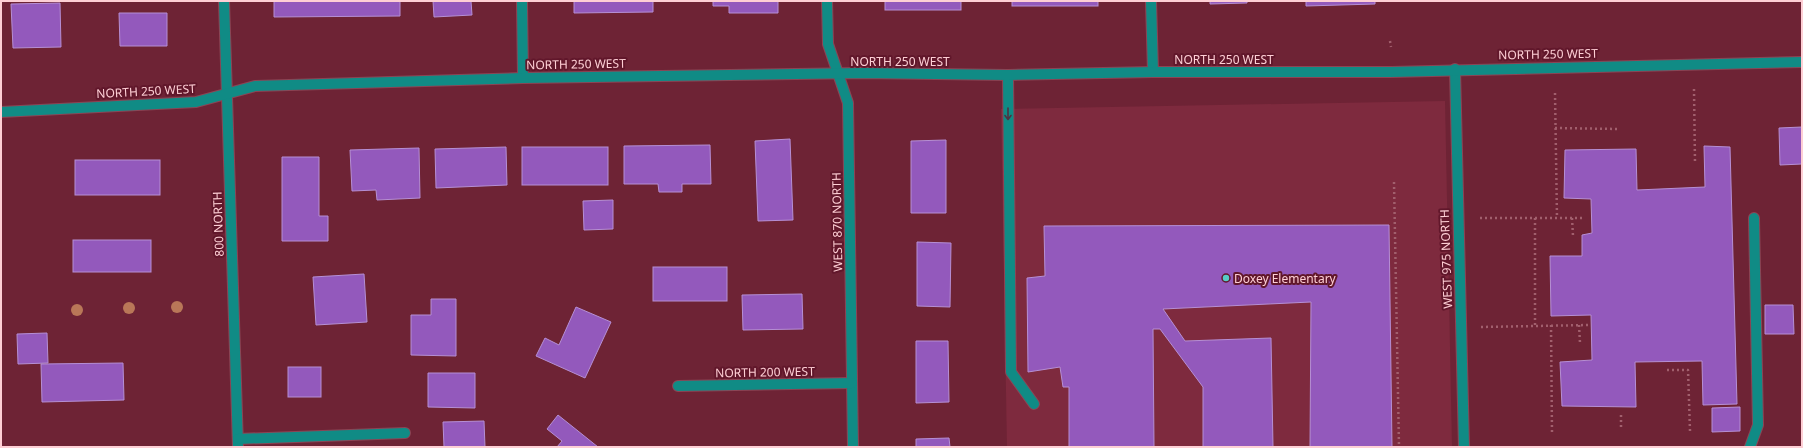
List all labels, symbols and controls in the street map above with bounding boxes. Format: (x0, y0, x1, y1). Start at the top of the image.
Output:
street label: NORTH 250 WEST (1498, 45, 1598, 63)
street label: NORTH 250 WEST (1174, 51, 1274, 68)
street label: NORTH 250 WEST (850, 53, 950, 70)
street label: NORTH 250 WEST (526, 55, 626, 73)
street label: NORTH 250 WEST (96, 80, 196, 102)
one-way arrow (1004, 107, 1012, 120)
street label: WEST 870 NORTH (828, 172, 846, 272)
street label: 800 NORTH (208, 191, 228, 257)
street label: WEST 975 NORTH (1436, 209, 1456, 309)
place label: Doxey Elementary (1234, 270, 1337, 287)
marker: Doxey Elementary (1221, 273, 1231, 283)
street label: NORTH 200 WEST (715, 363, 815, 381)

